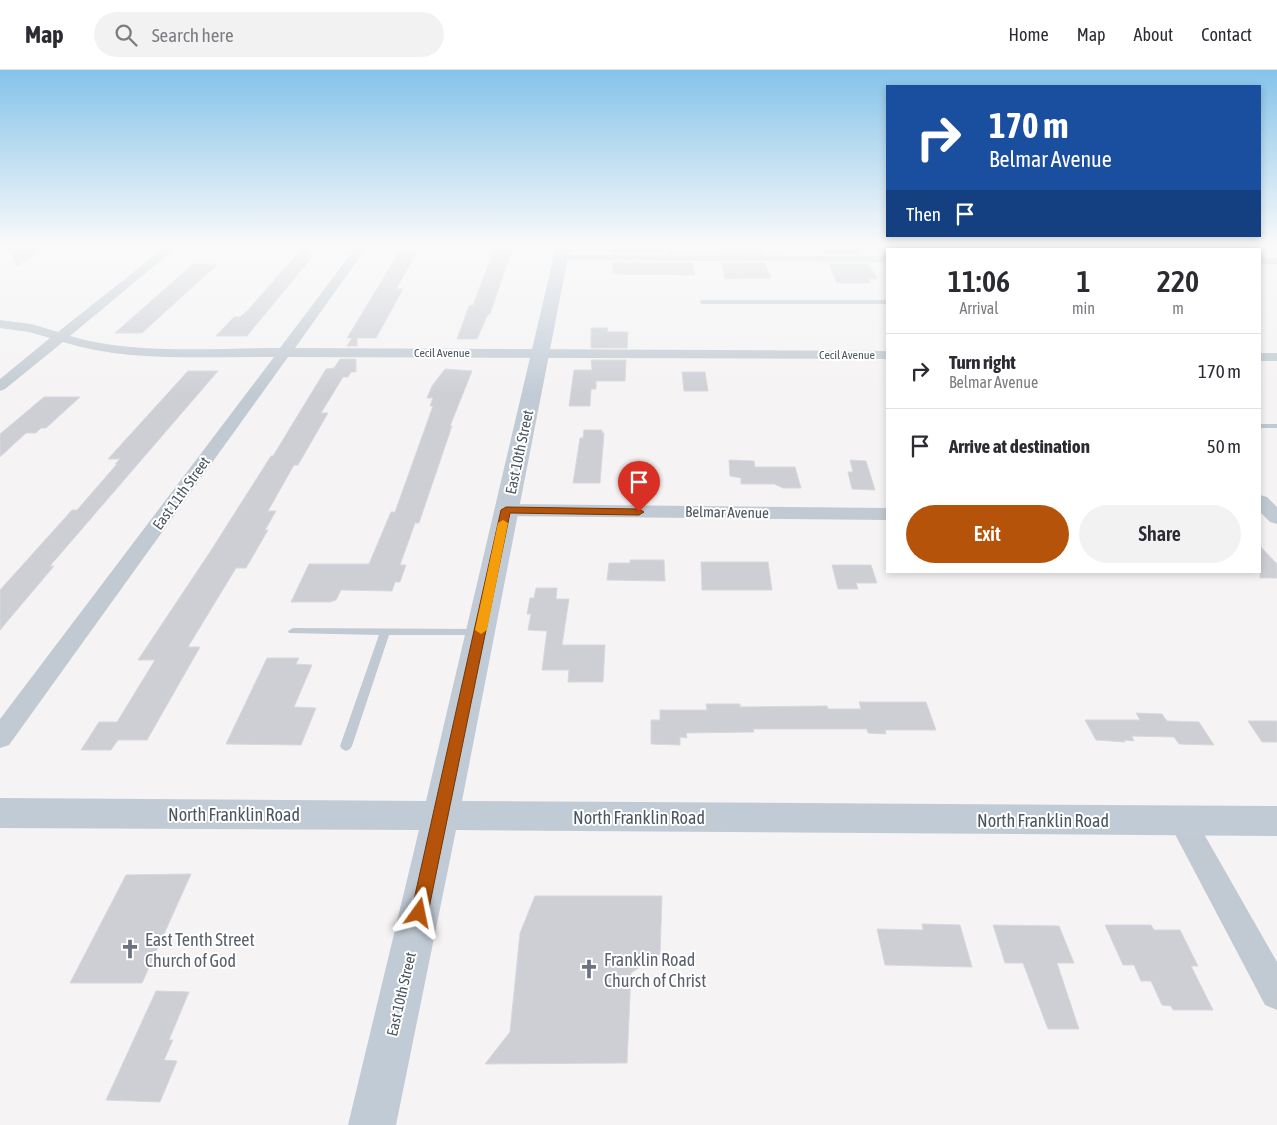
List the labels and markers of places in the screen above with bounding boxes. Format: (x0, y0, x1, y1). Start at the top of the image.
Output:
pin (618, 461, 660, 512)
place label: East Tenth Street Church of God (145, 929, 255, 971)
church icon: East Tenth Street Church of God (119, 938, 141, 960)
place label: Franklin Road Church of Christ (604, 949, 706, 991)
church icon: Franklin Road Church of Christ (578, 958, 600, 980)

